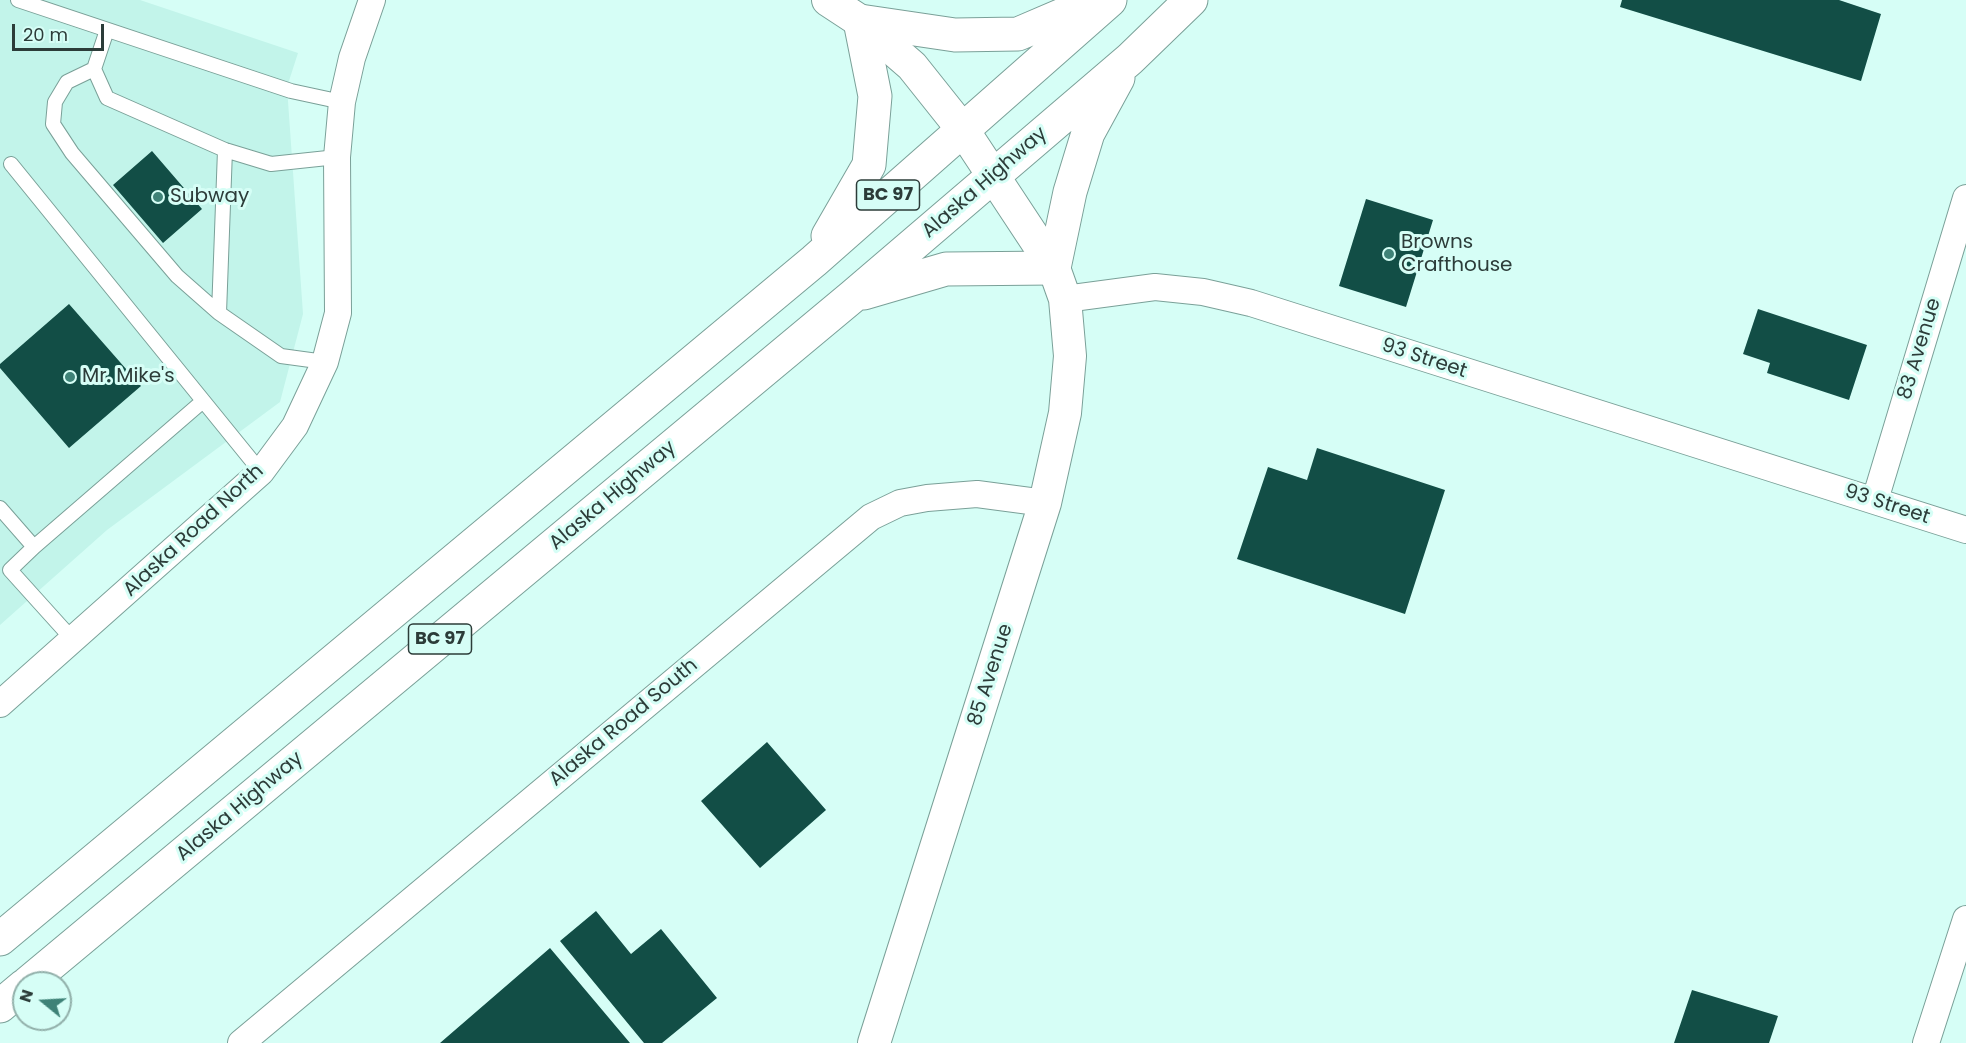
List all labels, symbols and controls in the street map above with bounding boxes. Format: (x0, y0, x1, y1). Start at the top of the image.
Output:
scale bar (15, 12, 106, 50)
text: 20 m (23, 22, 68, 47)
street label: Alaska Highway (918, 122, 1052, 244)
road number: BC 97 (856, 180, 920, 210)
place label: Subway (170, 185, 249, 209)
marker: Subway (151, 190, 165, 204)
place label: Browns Crafthouse (1401, 231, 1513, 278)
marker: Browns Crafthouse (1382, 247, 1396, 261)
street label: 83 Avenue (1893, 295, 1947, 403)
street label: 93 Street (1378, 334, 1470, 384)
place label: Mr. Mike's (82, 365, 175, 389)
marker: Mr. Mike's (63, 370, 77, 384)
street label: Alaska Highway (545, 436, 681, 556)
street label: Alaska Road North (119, 460, 269, 602)
street label: 93 Street (1841, 480, 1933, 530)
street label: 85 Avenue (963, 621, 1019, 729)
road number: BC 97 (408, 624, 472, 654)
street label: Alaska Road South (545, 654, 703, 792)
street label: Alaska Highway (172, 747, 308, 867)
north arrow (12, 971, 72, 1031)
text: N (14, 987, 39, 1005)

